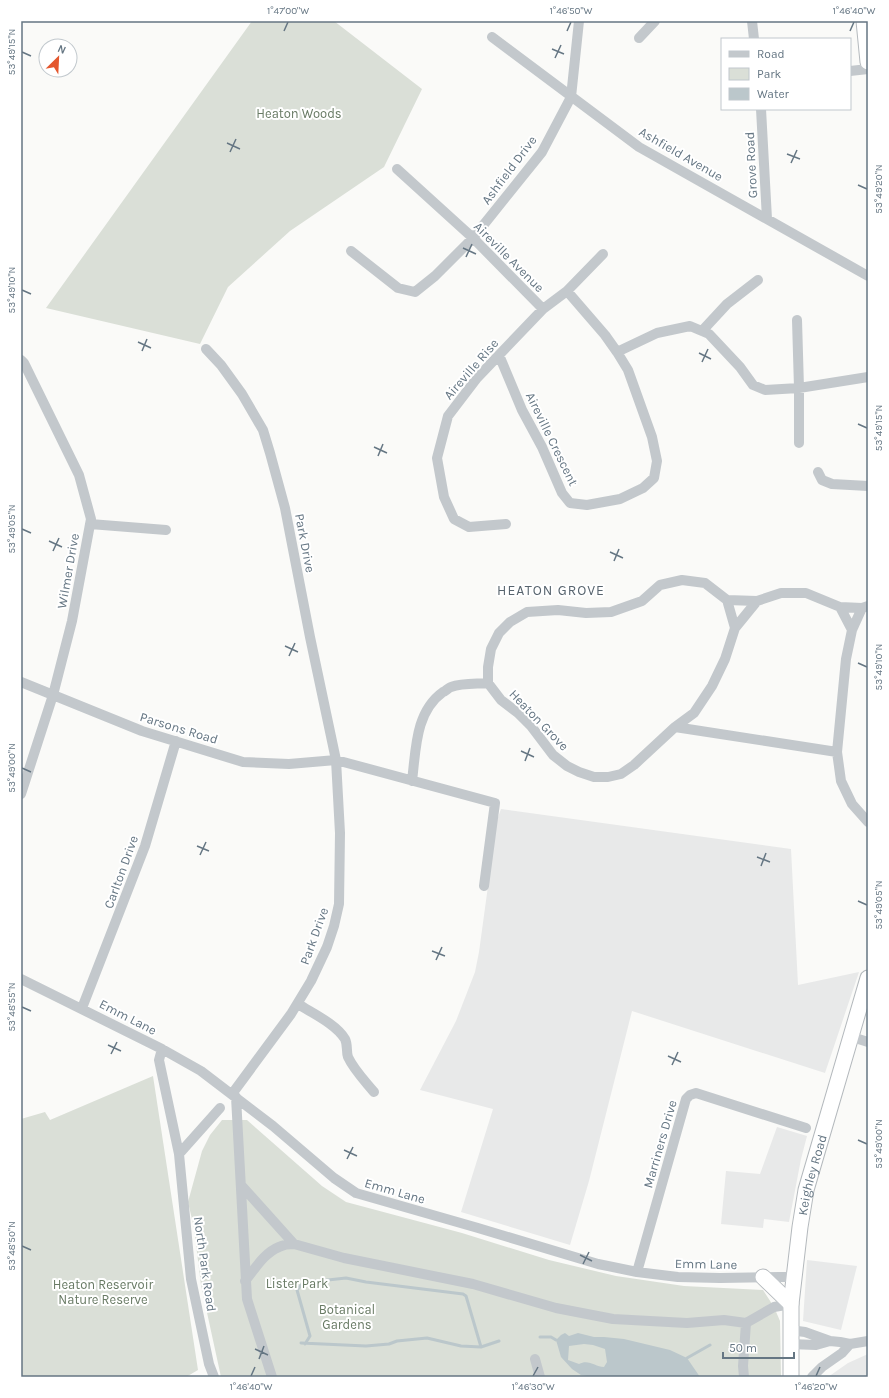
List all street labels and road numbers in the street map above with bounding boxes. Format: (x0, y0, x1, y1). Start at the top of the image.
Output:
street label: Ashfield Avenue (636, 124, 726, 184)
street label: Grove Road (742, 131, 760, 199)
street label: Ashfield Drive (478, 133, 540, 207)
street label: Aireville Avenue (471, 219, 547, 295)
street label: Aireville Rise (441, 335, 502, 402)
street label: Aireville Crescent (523, 390, 581, 488)
street label: Park Drive (292, 512, 318, 574)
street label: Wilmer Drive (54, 532, 82, 610)
street label: Heaton Grove (506, 686, 572, 754)
street label: Parsons Road (138, 709, 220, 747)
street label: Carlton Drive (101, 833, 141, 911)
street label: Park Drive (297, 905, 331, 967)
street label: Emm Lane (97, 996, 160, 1038)
street label: Marriners Drive (640, 1098, 680, 1190)
street label: Keighley Road (795, 1133, 829, 1216)
street label: Emm Lane (363, 1175, 427, 1207)
street label: North Park Road (191, 1215, 219, 1313)
street label: Emm Lane (675, 1256, 738, 1272)

